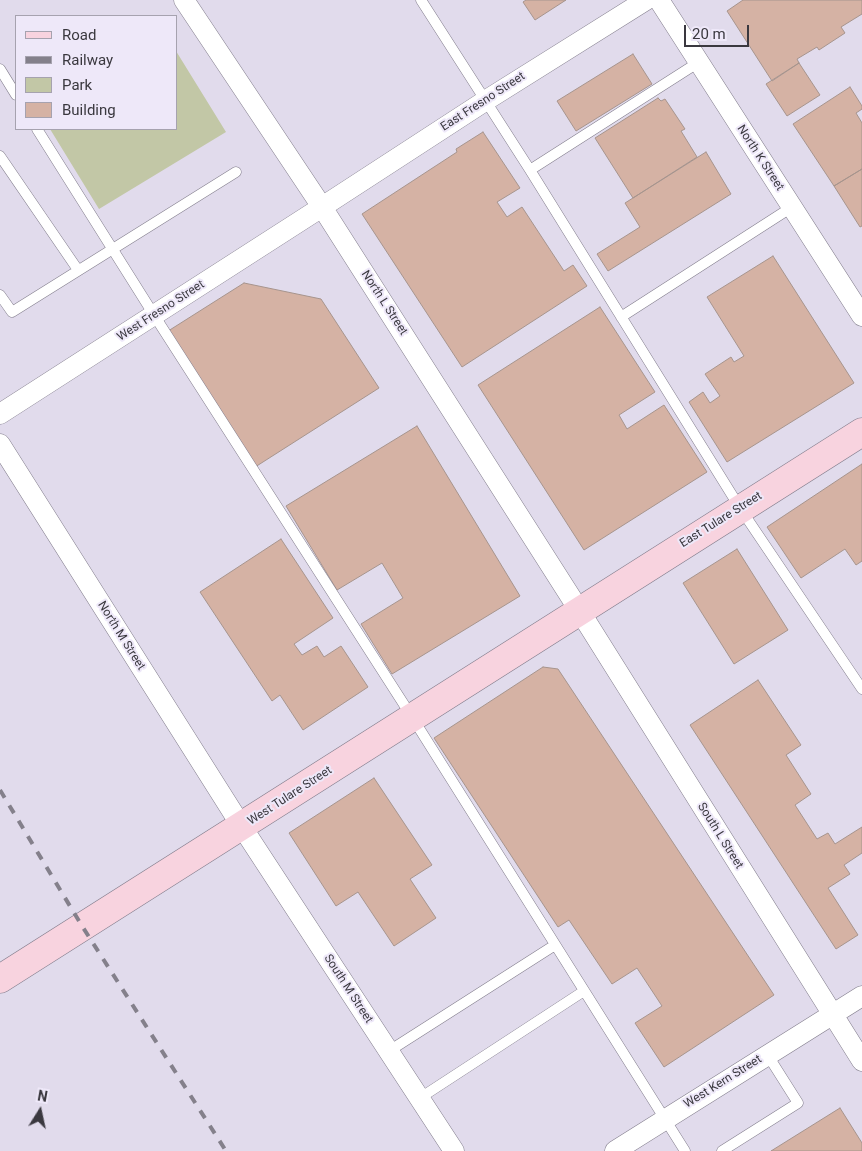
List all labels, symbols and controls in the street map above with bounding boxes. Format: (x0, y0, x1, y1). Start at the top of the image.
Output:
legend (15, 15, 178, 130)
scale bar (687, 15, 752, 47)
text: 20 m (692, 25, 726, 43)
text: Road (62, 26, 96, 44)
text: Railway (62, 51, 113, 69)
street label: East Fresno Street (438, 69, 528, 135)
text: Park (62, 76, 92, 94)
text: Building (62, 101, 116, 119)
street label: North K Street (733, 122, 787, 194)
street label: North L Street (358, 268, 410, 338)
street label: West Fresno Street (115, 277, 207, 345)
street label: East Tulare Street (677, 489, 765, 551)
street label: North M Street (94, 599, 148, 673)
street label: West Tulare Street (245, 763, 335, 829)
street label: South L Street (694, 800, 746, 872)
street label: South M Street (320, 952, 376, 1026)
street label: West Kern Street (681, 1052, 765, 1112)
north arrow (15, 1086, 65, 1136)
text: N (36, 1087, 49, 1105)

